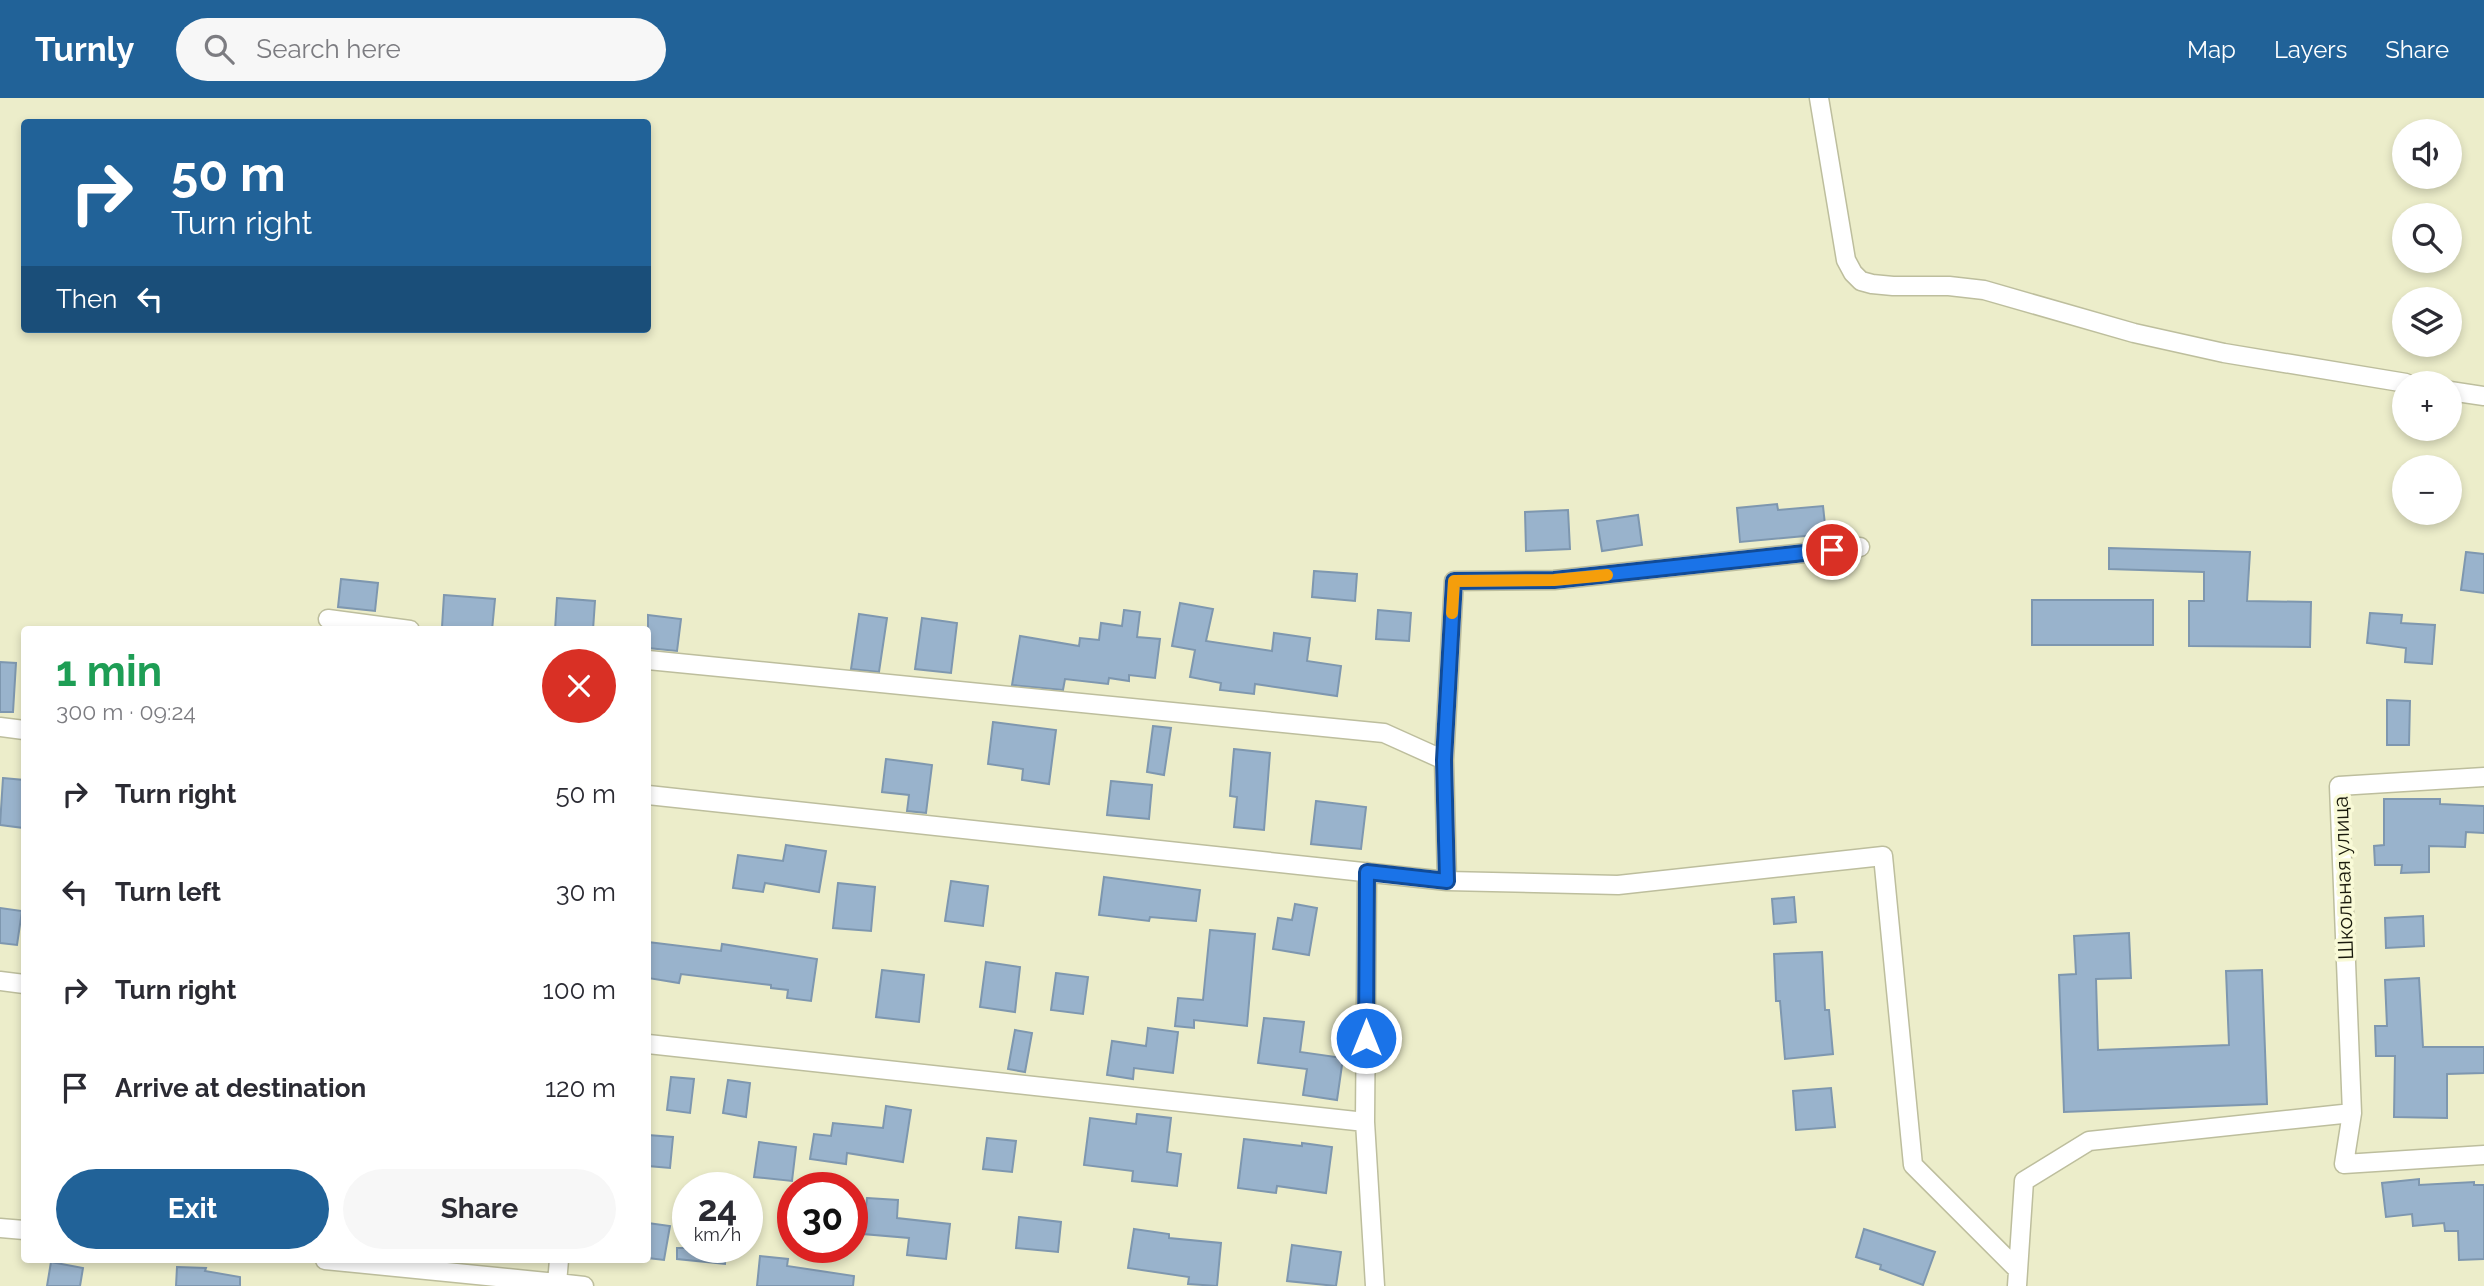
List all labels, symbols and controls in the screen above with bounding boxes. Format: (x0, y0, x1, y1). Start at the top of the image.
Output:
search box (176, 18, 666, 81)
text: Turnly (35, 30, 134, 69)
icon: search (200, 30, 238, 68)
text: Search here (256, 34, 401, 64)
text: Map (2187, 35, 2236, 64)
text: Layers (2274, 35, 2347, 64)
text: Share (2385, 35, 2449, 64)
map controls (2392, 119, 2462, 525)
button: sound (2392, 119, 2462, 189)
text: 50 m (171, 145, 286, 202)
icon: right (56, 147, 147, 238)
button: search (2392, 203, 2462, 273)
text: Turn right (171, 204, 312, 241)
icon: left (131, 280, 169, 318)
text: Then (56, 284, 117, 314)
button: layers (2392, 287, 2462, 357)
button: + (2392, 371, 2462, 441)
button: − (2392, 455, 2462, 525)
pin (1802, 520, 1862, 580)
icon: arrive (1813, 531, 1851, 569)
text: 1 min (56, 647, 162, 696)
button: close (542, 649, 616, 723)
text: 300 m · 09:24 (56, 698, 196, 725)
icon: right (56, 775, 94, 813)
text: Turn right (115, 779, 236, 809)
text: 50 m (555, 779, 616, 809)
street label: Школьная улица (2328, 796, 2358, 960)
icon: left (56, 873, 94, 911)
text: Turn left (115, 877, 221, 907)
text: 30 m (556, 877, 616, 907)
icon: right (56, 971, 94, 1009)
text: Turn right (115, 975, 236, 1005)
text: 100 m (543, 975, 616, 1005)
position arrow (1329, 1001, 1403, 1075)
icon: arrive (56, 1069, 94, 1107)
text: Arrive at destination (115, 1073, 366, 1103)
text: 120 m (545, 1073, 616, 1103)
button: Exit (56, 1169, 329, 1249)
button: Share (343, 1169, 616, 1249)
speed limit sign: 30 (777, 1172, 868, 1263)
text: 24 (698, 1188, 737, 1229)
text: km/h (694, 1224, 741, 1245)

